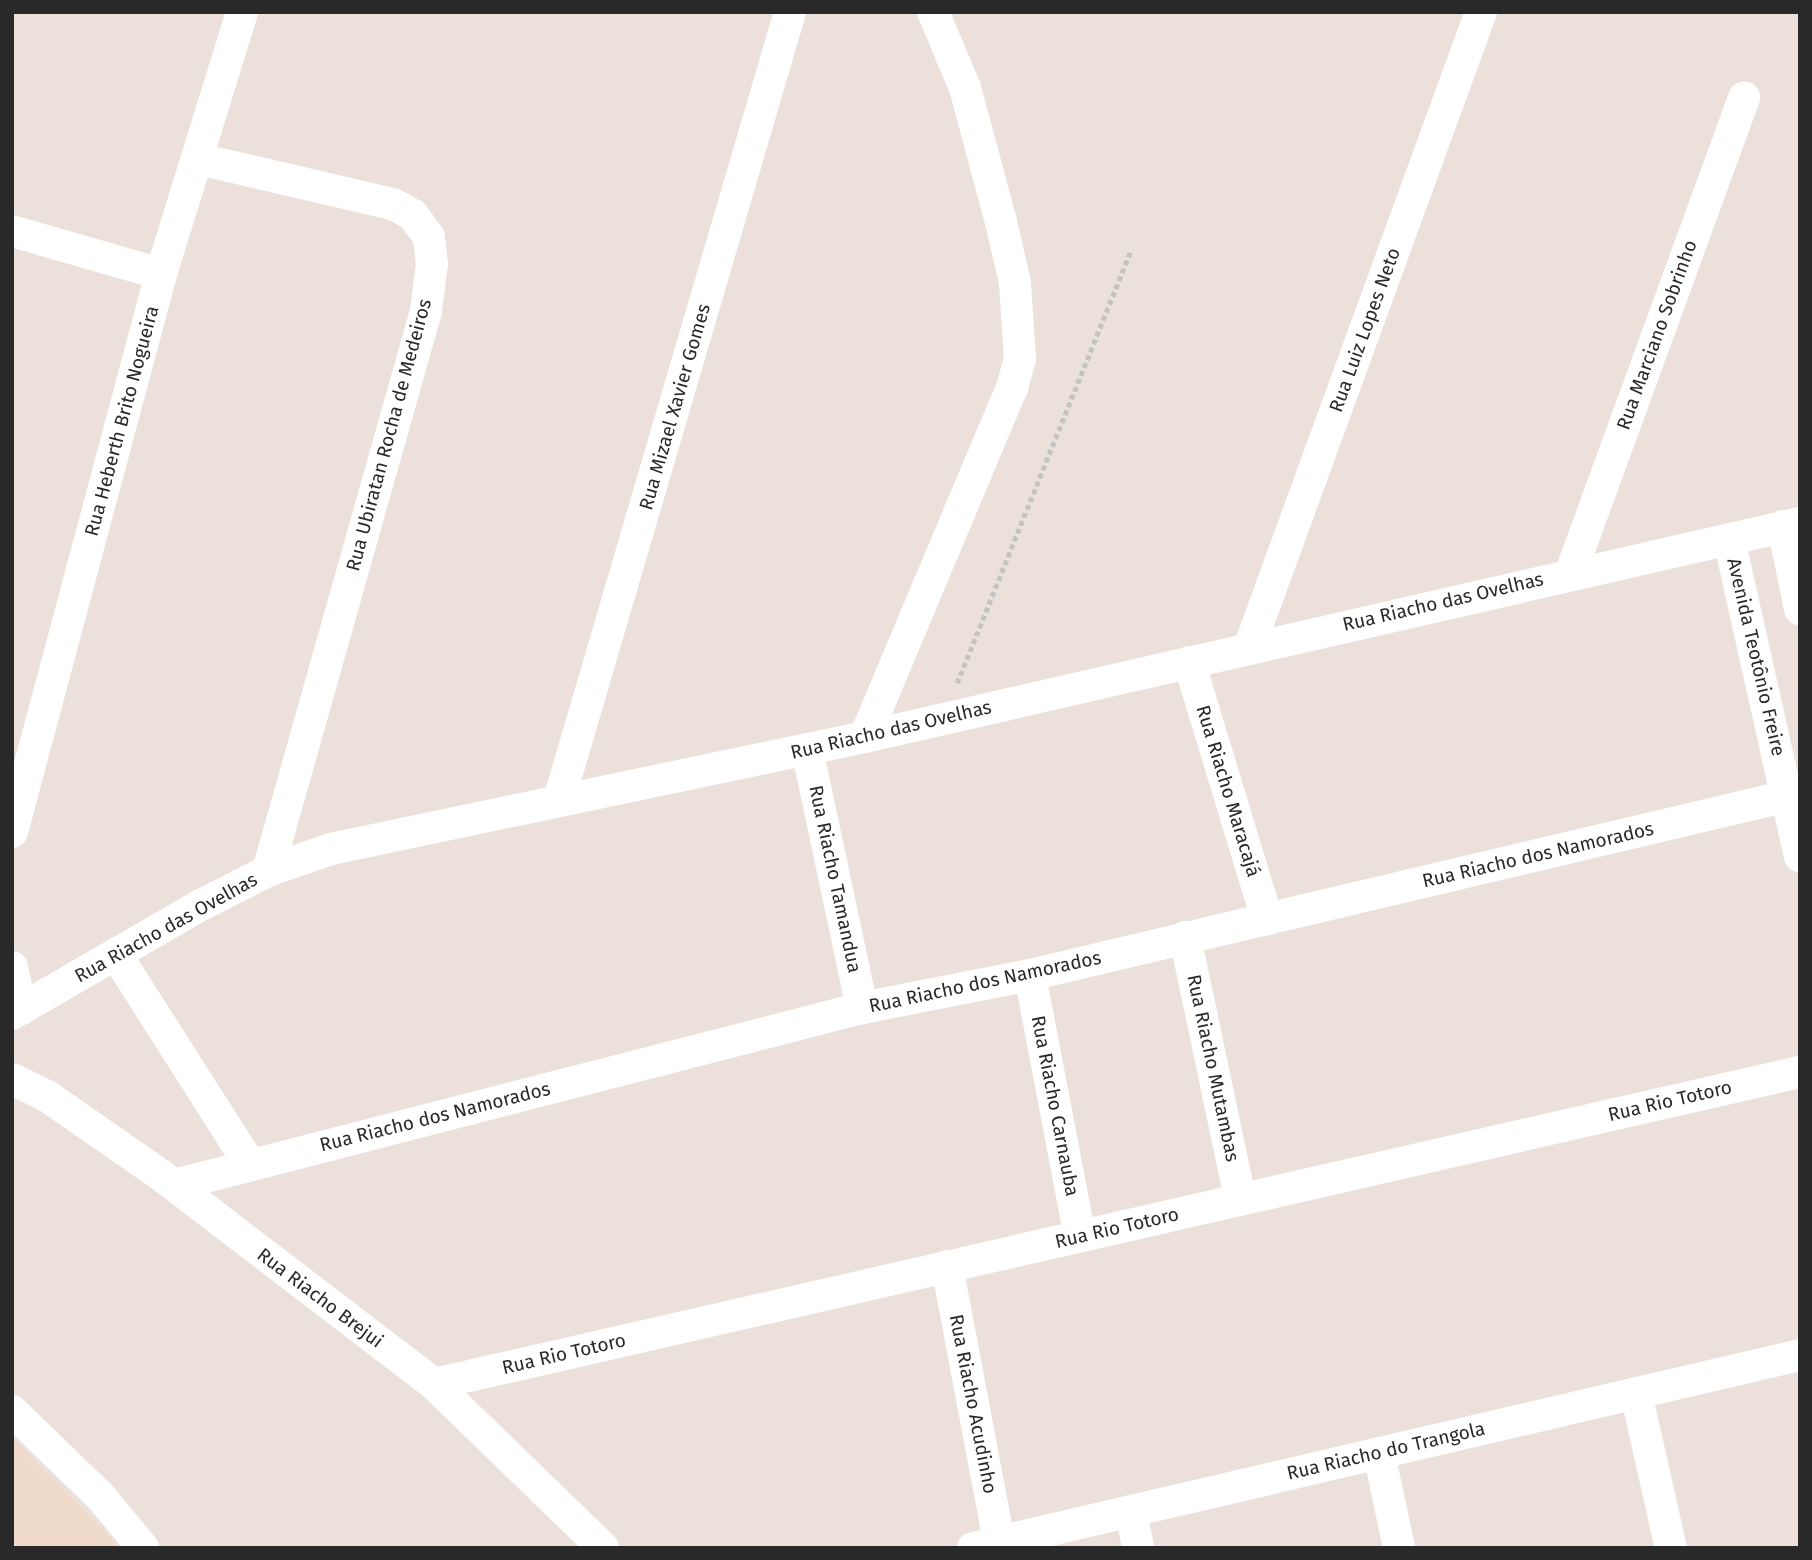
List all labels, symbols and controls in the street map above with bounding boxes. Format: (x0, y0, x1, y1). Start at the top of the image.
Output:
street label: Rua Marciano Sobrinho (1612, 237, 1702, 433)
street label: Rua Luiz Lopes Neto (1325, 245, 1405, 415)
street label: Rua Ubiratan Rocha de Medeiros (342, 296, 436, 574)
street label: Rua Mizael Xavier Gomes (635, 301, 715, 513)
street label: Rua Heberth Brito Nogueira (80, 303, 164, 539)
street label: Avenida Teotônio Freire (1722, 556, 1790, 758)
street label: Rua Riacho das Ovelhas (1340, 568, 1546, 636)
street label: Rua Riacho das Ovelhas (788, 696, 994, 764)
street label: Rua Riacho Maracajá (1191, 702, 1265, 880)
street label: Rua Riacho Tamandua (804, 783, 866, 975)
street label: Rua Riacho dos Namorados (1420, 817, 1656, 893)
street label: Rua Riacho das Ovelhas (71, 868, 261, 988)
street label: Rua Riacho dos Namorados (867, 946, 1103, 1018)
street label: Rua Riacho Mutambas (1182, 972, 1244, 1164)
street label: Rua Riacho Carnauba (1026, 1014, 1084, 1198)
street label: Rua Rio Totoro (1606, 1076, 1734, 1126)
street label: Rua Riacho dos Namorados (317, 1077, 553, 1157)
street label: Rua Rio Totoro (1053, 1203, 1181, 1253)
street label: Rua Riacho Brejui (252, 1243, 388, 1353)
street label: Rua Riacho Acudinho (944, 1312, 1002, 1496)
street label: Rua Rio Totoro (500, 1329, 628, 1379)
street label: Rua Riacho do Trangola (1285, 1417, 1487, 1485)

